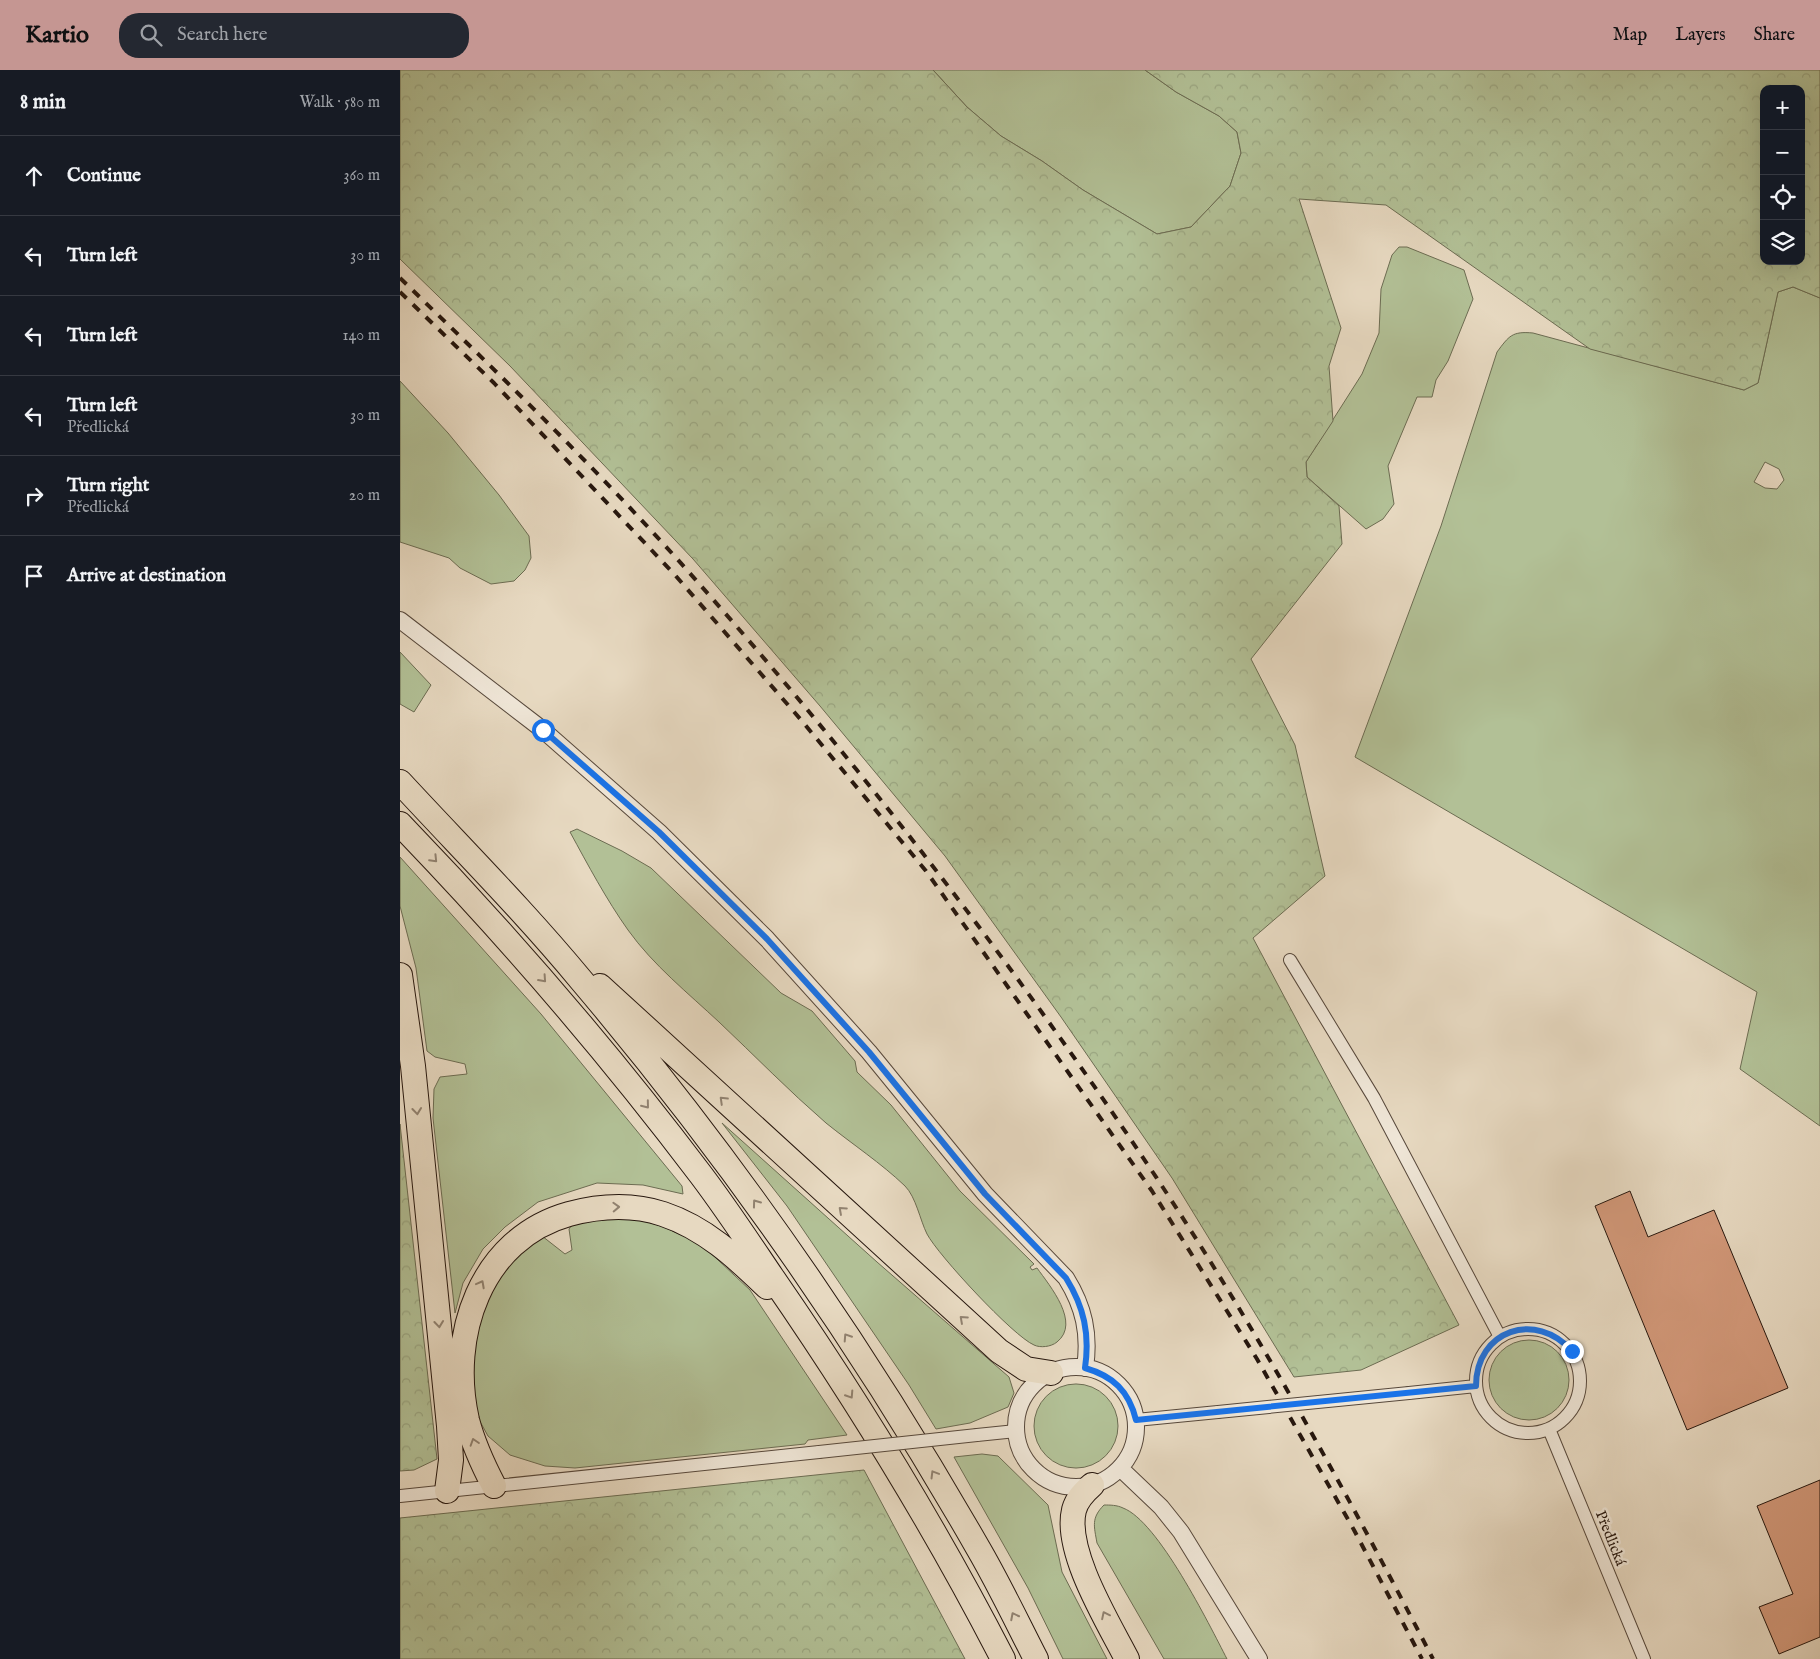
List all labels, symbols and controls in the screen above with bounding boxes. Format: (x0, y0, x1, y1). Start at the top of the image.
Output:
search box (119, 13, 469, 58)
text: Kartio (25, 20, 89, 51)
icon: search (137, 21, 165, 49)
text: Search here (177, 23, 268, 47)
text: Map (1613, 24, 1647, 47)
text: Layers (1675, 24, 1726, 47)
text: Share (1754, 24, 1795, 47)
map controls (1760, 85, 1805, 265)
button: + (1760, 85, 1805, 130)
text: 8 min (20, 89, 66, 116)
text: Walk · 580 m (300, 93, 380, 113)
button: − (1760, 130, 1805, 175)
icon: ahead (20, 162, 48, 190)
text: Continue (67, 164, 141, 188)
text: 360 m (344, 166, 380, 186)
button: locate (1760, 175, 1805, 220)
button: layers (1760, 220, 1805, 265)
icon: left (20, 242, 48, 270)
text: Turn left (67, 244, 138, 268)
text: 30 m (350, 246, 380, 266)
icon: left (20, 322, 48, 350)
text: Turn left (67, 324, 138, 348)
text: 140 m (342, 326, 380, 346)
text: Turn left (67, 394, 138, 418)
icon: left (20, 402, 48, 430)
text: 30 m (350, 406, 380, 426)
text: Předlická (67, 418, 129, 438)
text: Turn right (67, 474, 149, 498)
icon: right (20, 482, 48, 510)
text: 20 m (349, 486, 380, 506)
text: Předlická (67, 498, 129, 518)
icon: arrive (20, 562, 48, 590)
text: Arrive at destination (67, 564, 226, 588)
route start (532, 719, 555, 742)
one-way arrow (428, 854, 437, 863)
one-way arrow (537, 974, 546, 983)
one-way arrow (719, 1096, 728, 1105)
one-way arrow (640, 1100, 649, 1109)
one-way arrow (411, 1107, 422, 1115)
one-way arrow (753, 1199, 762, 1208)
one-way arrow (612, 1202, 620, 1213)
one-way arrow (839, 1206, 848, 1215)
one-way arrow (475, 1280, 485, 1289)
one-way arrow (959, 1316, 968, 1325)
one-way arrow (433, 1321, 444, 1329)
one-way arrow (844, 1333, 853, 1343)
route end (1561, 1340, 1584, 1363)
one-way arrow (844, 1390, 854, 1399)
one-way arrow (470, 1438, 480, 1447)
one-way arrow (930, 1471, 940, 1480)
street label: Předlická (1591, 1508, 1630, 1569)
one-way arrow (1101, 1611, 1111, 1620)
one-way arrow (1010, 1612, 1020, 1621)

